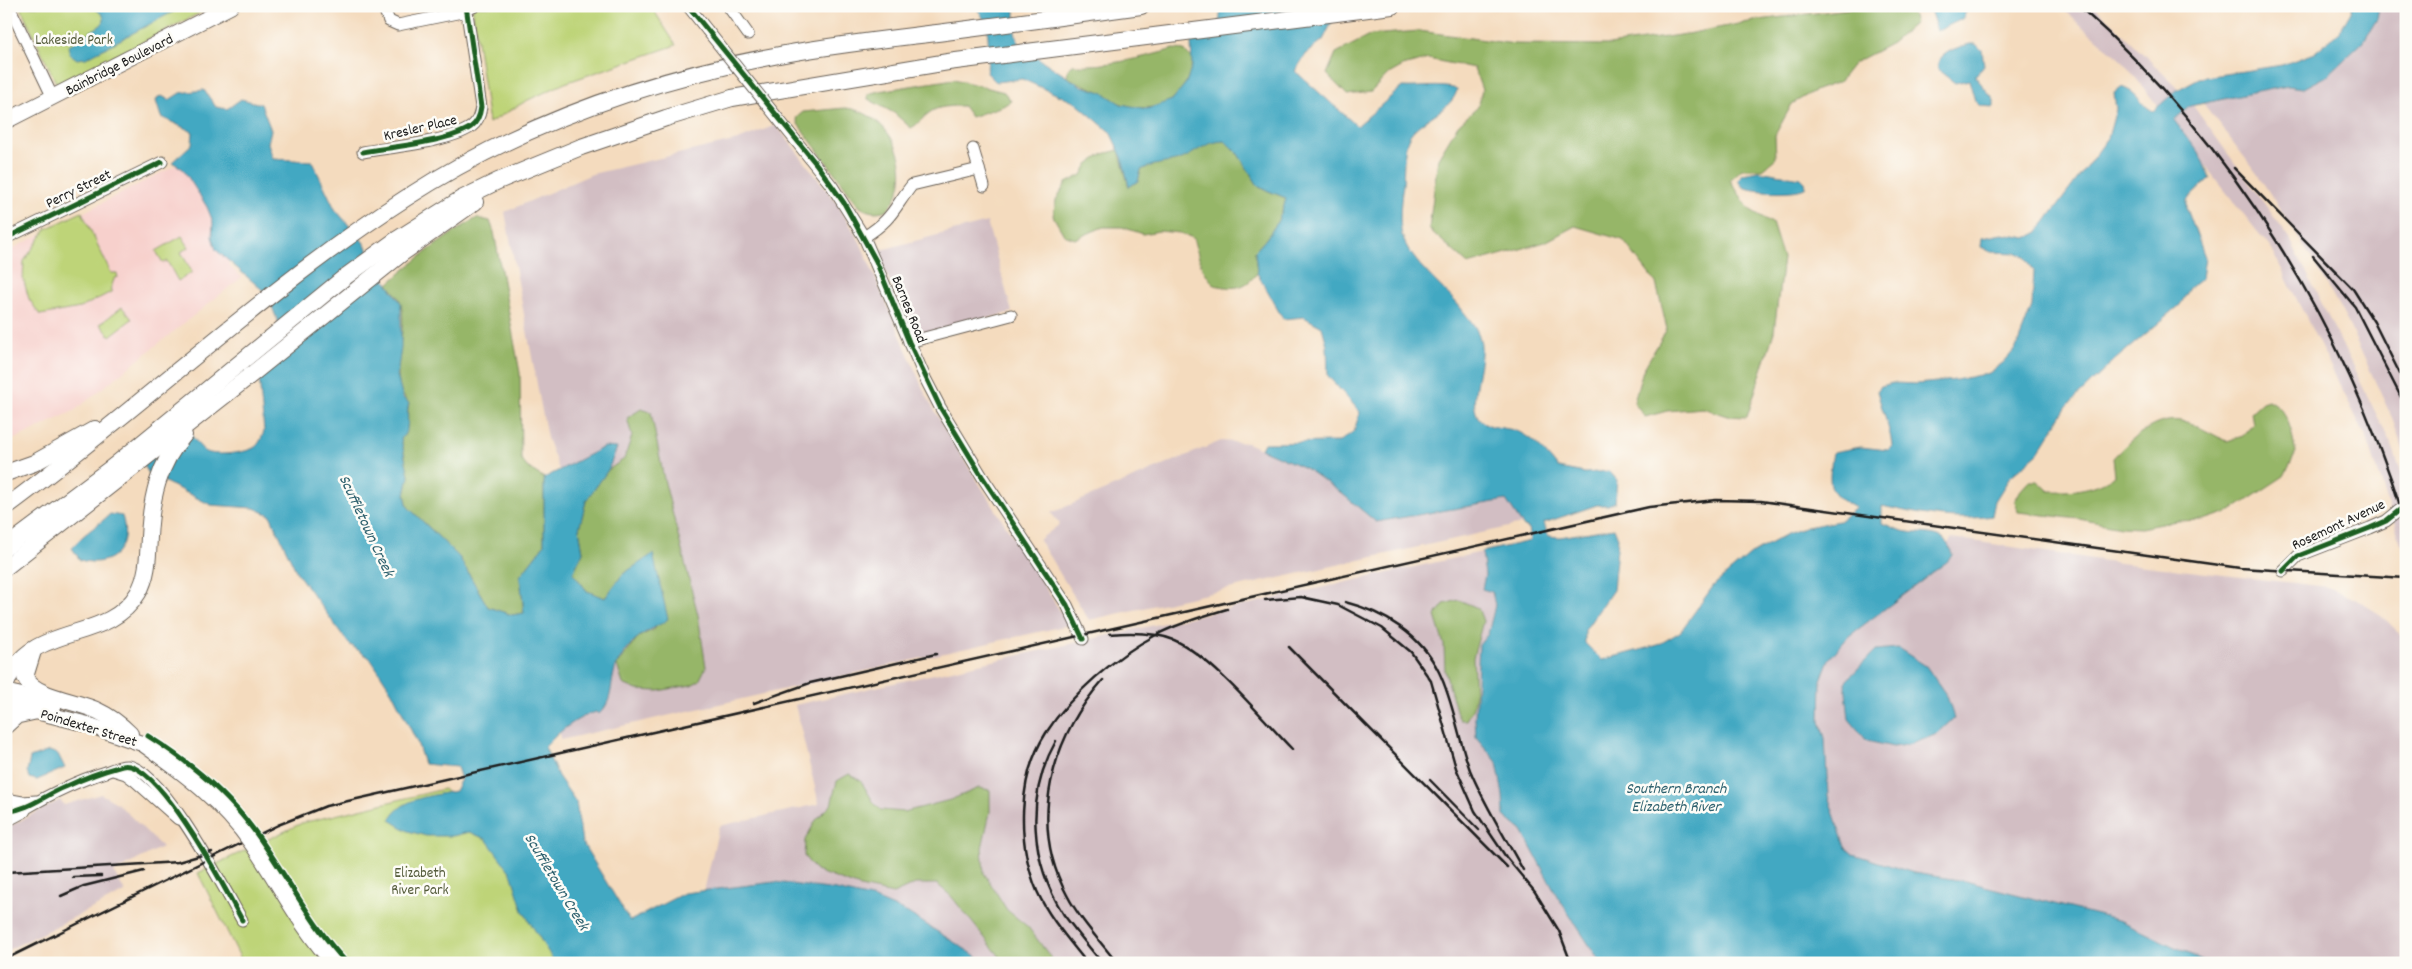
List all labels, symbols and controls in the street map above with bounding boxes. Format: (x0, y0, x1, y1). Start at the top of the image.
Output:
street label: Bainbridge Boulevard (62, 29, 178, 102)
park label: Lakeside Park (35, 30, 113, 52)
street label: Kresler Place (382, 110, 460, 148)
street label: Perry Street (42, 164, 116, 215)
street label: Barnes Road (885, 273, 932, 347)
water label: Scuffletown Creek (332, 471, 400, 582)
street label: Rosemont Avenue (2289, 494, 2390, 557)
street label: Poindexter Street (37, 704, 140, 754)
water label: Southern Branch Elizabeth River (1626, 778, 1727, 819)
water label: Scuffletown Creek (518, 829, 595, 937)
park label: Elizabeth River Park (391, 863, 449, 902)

